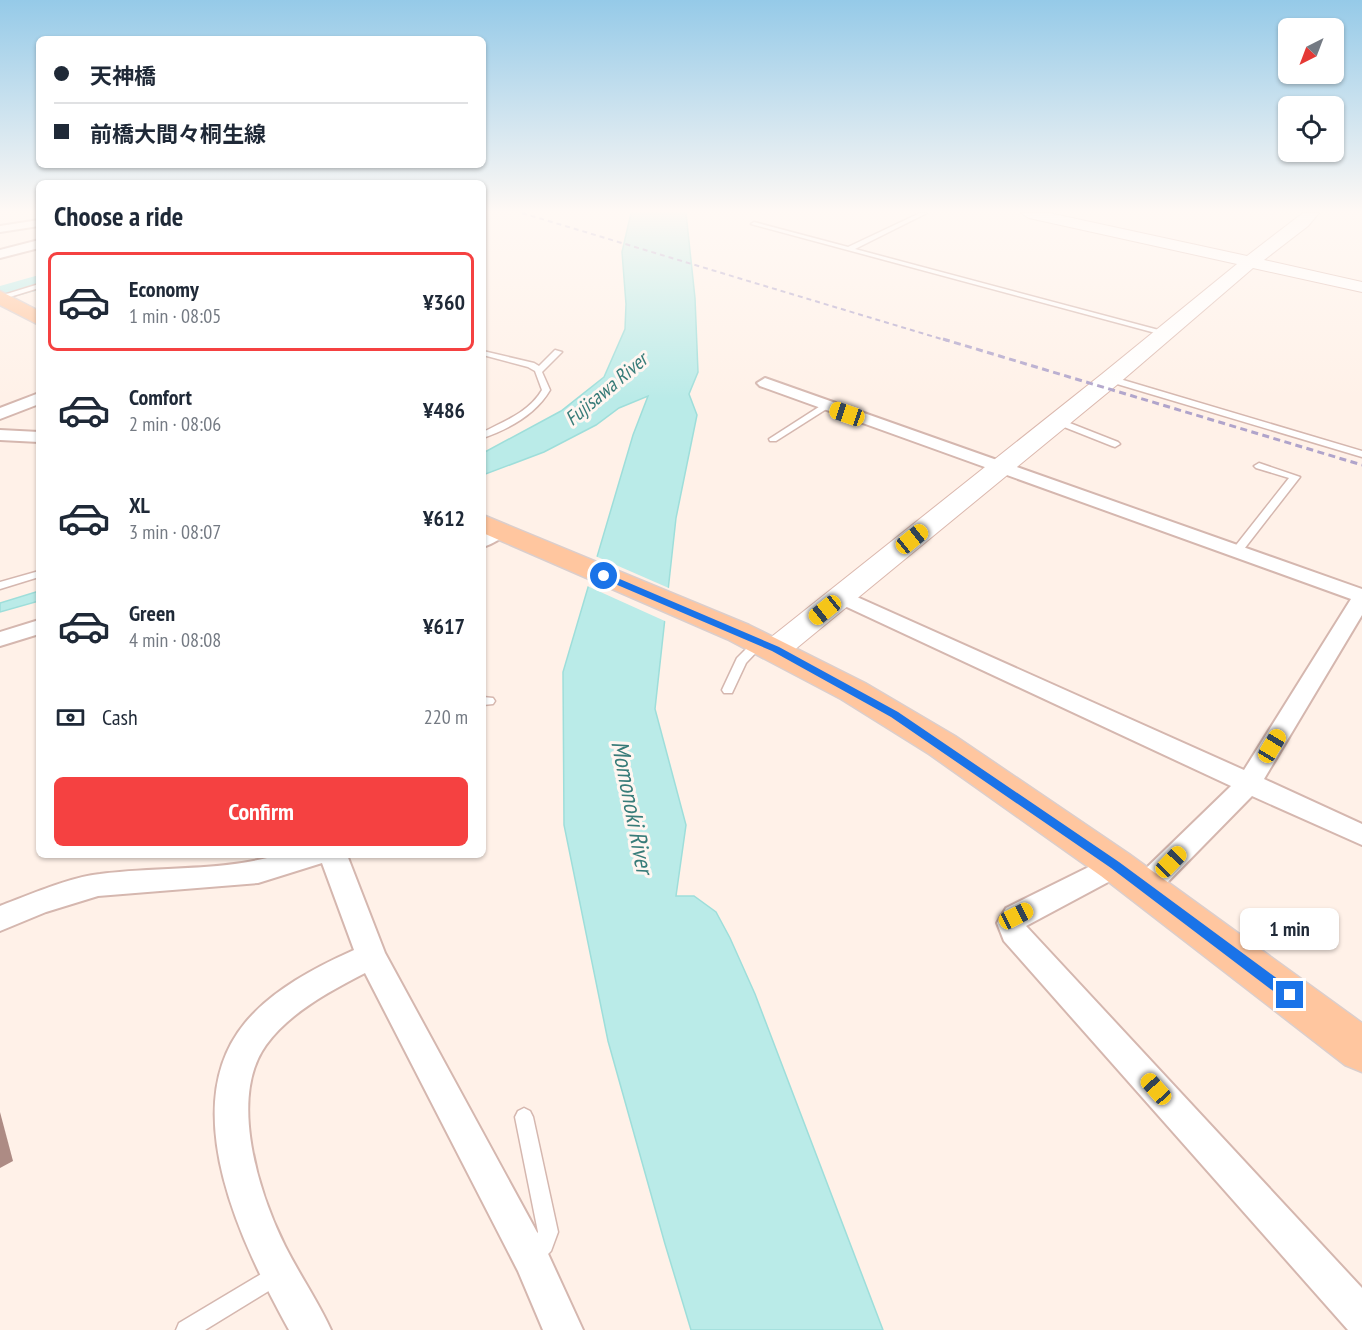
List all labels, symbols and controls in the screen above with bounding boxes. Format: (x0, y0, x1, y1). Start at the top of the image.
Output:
north arrow (1278, 18, 1344, 84)
map controls (1278, 18, 1344, 162)
text: 天神橋 (90, 62, 156, 90)
button: locate (1278, 96, 1344, 162)
text: 前橋大間々桐生線 (90, 120, 266, 148)
text: Choose a ride (54, 199, 183, 233)
icon: car (57, 275, 111, 329)
text: Economy (129, 275, 199, 303)
text: ¥360 (423, 288, 465, 316)
text: 1 min · 08:05 (129, 303, 221, 329)
water label: Fujisawa River (559, 345, 655, 431)
icon: car (57, 383, 111, 437)
text: Comfort (129, 383, 192, 411)
text: ¥486 (423, 396, 465, 424)
car (827, 400, 867, 428)
text: 2 min · 08:06 (129, 411, 221, 437)
icon: car (57, 491, 111, 545)
text: XL (129, 491, 150, 519)
text: ¥612 (423, 504, 465, 532)
text: 3 min · 08:07 (129, 519, 221, 545)
car (892, 521, 932, 557)
route start (590, 562, 617, 589)
car (805, 592, 845, 628)
icon: car (57, 599, 111, 653)
text: Green (129, 599, 175, 627)
text: ¥617 (423, 612, 465, 640)
text: 4 min · 08:08 (129, 627, 221, 653)
icon: cash (54, 701, 87, 734)
text: Cash (102, 703, 138, 731)
text: 220 m (424, 704, 468, 730)
car (1255, 726, 1289, 766)
water label: Momonoki River (604, 738, 661, 879)
button: Confirm (54, 777, 468, 846)
car (1152, 843, 1190, 881)
car (996, 900, 1036, 932)
callout: 1 min (1240, 908, 1340, 950)
text: 1 min (1269, 916, 1310, 942)
route end (1276, 981, 1303, 1008)
car (1137, 1070, 1175, 1108)

